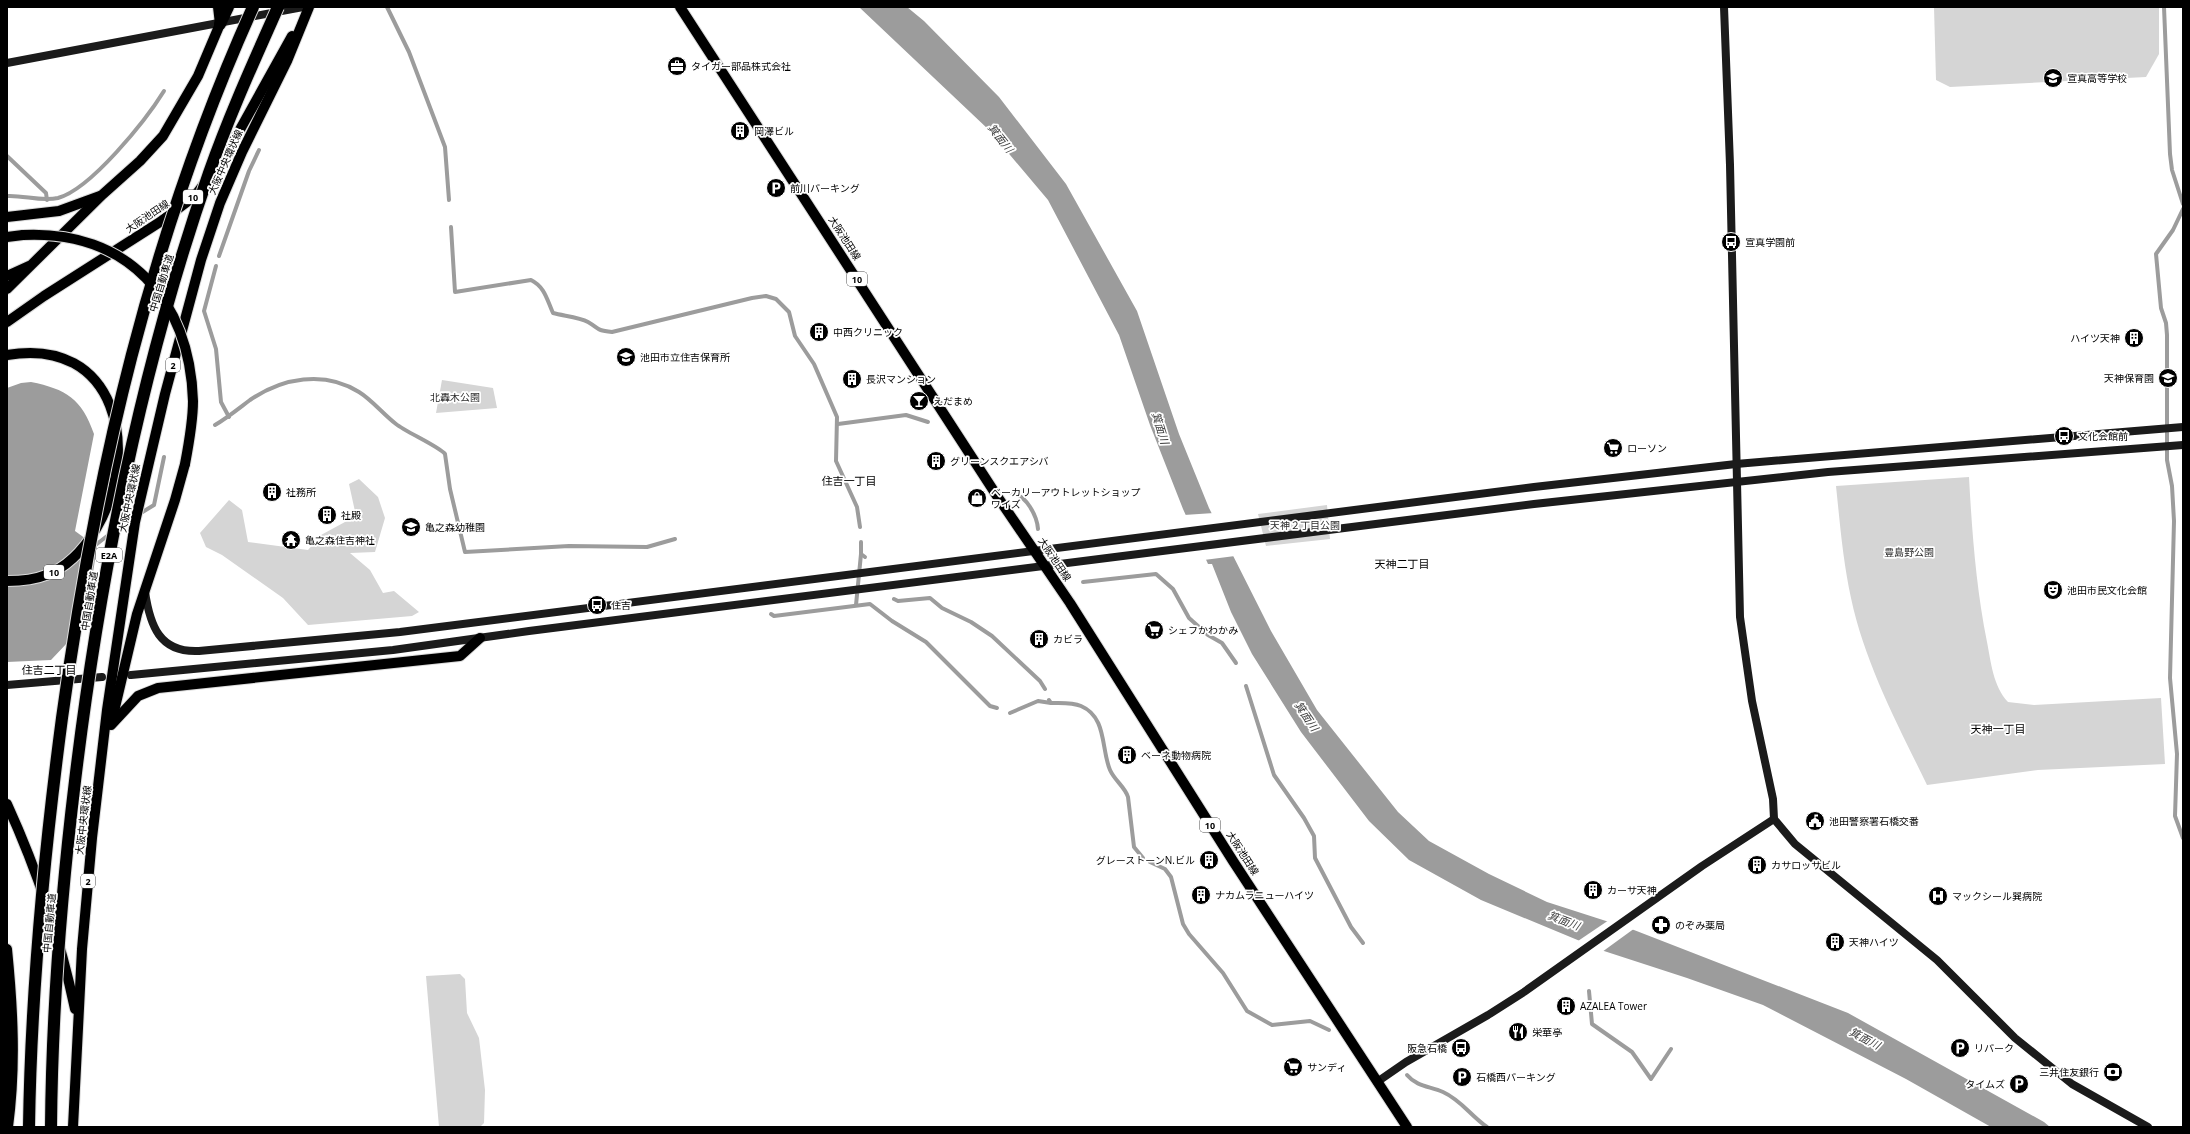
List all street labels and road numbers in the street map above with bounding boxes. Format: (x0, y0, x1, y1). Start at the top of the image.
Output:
street label: 大阪中央環状線 (204, 127, 246, 197)
road number: 10 (183, 190, 203, 204)
street label: 大阪池田線 (122, 196, 172, 236)
street label: 大阪池田線 (826, 213, 864, 263)
street label: 中国自動車道 (146, 252, 176, 314)
road number: 10 (847, 272, 867, 286)
road number: 2 (166, 358, 180, 372)
street label: 大阪中央環状線 (115, 462, 143, 534)
street label: 大阪池田線 (1035, 534, 1075, 584)
road number: E2A (96, 548, 122, 562)
road number: 10 (44, 565, 64, 579)
street label: 中国自動車道 (77, 570, 101, 632)
street label: 大阪中央環状線 (72, 784, 94, 856)
road number: 10 (1200, 818, 1220, 832)
street label: 大阪池田線 (1224, 828, 1262, 878)
road number: 2 (81, 874, 95, 888)
street label: 中国自動車道 (39, 893, 59, 953)

